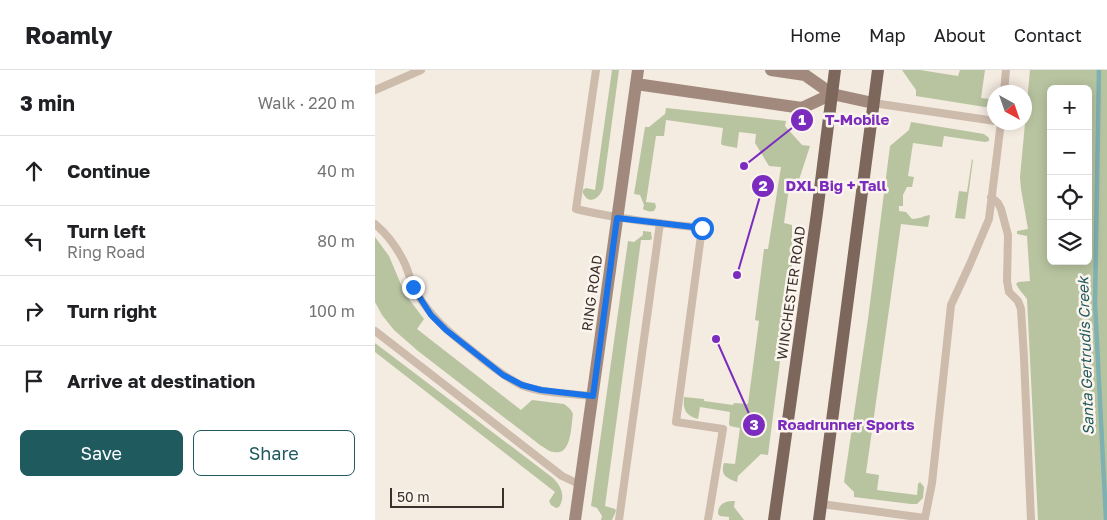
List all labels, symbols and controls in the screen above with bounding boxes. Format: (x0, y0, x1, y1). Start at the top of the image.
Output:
text: Roamly (25, 20, 113, 49)
text: Home (790, 24, 841, 46)
text: Map (869, 24, 906, 46)
text: About (934, 24, 986, 46)
text: Contact (1014, 24, 1082, 46)
north arrow (987, 85, 1032, 130)
map controls (1047, 85, 1092, 265)
button: + (1047, 85, 1092, 130)
text: 3 min (20, 90, 75, 116)
text: Walk · 220 m (258, 93, 355, 113)
callout: T-Mobile (789, 105, 899, 135)
text: 1 (798, 110, 806, 128)
text: T-Mobile (825, 110, 889, 128)
button: − (1047, 130, 1092, 175)
icon: ahead (20, 157, 48, 185)
text: Continue (67, 159, 150, 182)
text: 40 m (317, 161, 355, 181)
callout: DXL Big + Tall (750, 171, 896, 201)
button: locate (1047, 175, 1092, 220)
text: 2 (758, 176, 768, 194)
text: DXL Big + Tall (786, 176, 886, 194)
route start (691, 217, 714, 240)
text: Turn left (67, 219, 146, 242)
button: layers (1047, 220, 1092, 265)
street label: WINCHESTER ROAD (773, 225, 808, 361)
icon: left (20, 227, 48, 255)
text: 80 m (317, 231, 355, 251)
text: Ring Road (67, 242, 145, 262)
street label: RING ROAD (578, 254, 605, 332)
water label: Santa Gertrudis Creek (1073, 275, 1097, 436)
route end (402, 276, 425, 299)
icon: right (20, 297, 48, 325)
text: Turn right (67, 299, 157, 322)
text: 100 m (309, 301, 355, 321)
icon: arrive (20, 367, 48, 395)
text: Arrive at destination (67, 369, 255, 392)
callout: Roadrunner Sports (742, 410, 924, 440)
text: 3 (749, 415, 759, 433)
text: Roadrunner Sports (777, 415, 915, 433)
button: Save (20, 430, 183, 476)
button: Share (193, 430, 355, 476)
scale bar (390, 485, 504, 508)
text: 50 m (397, 488, 430, 505)

